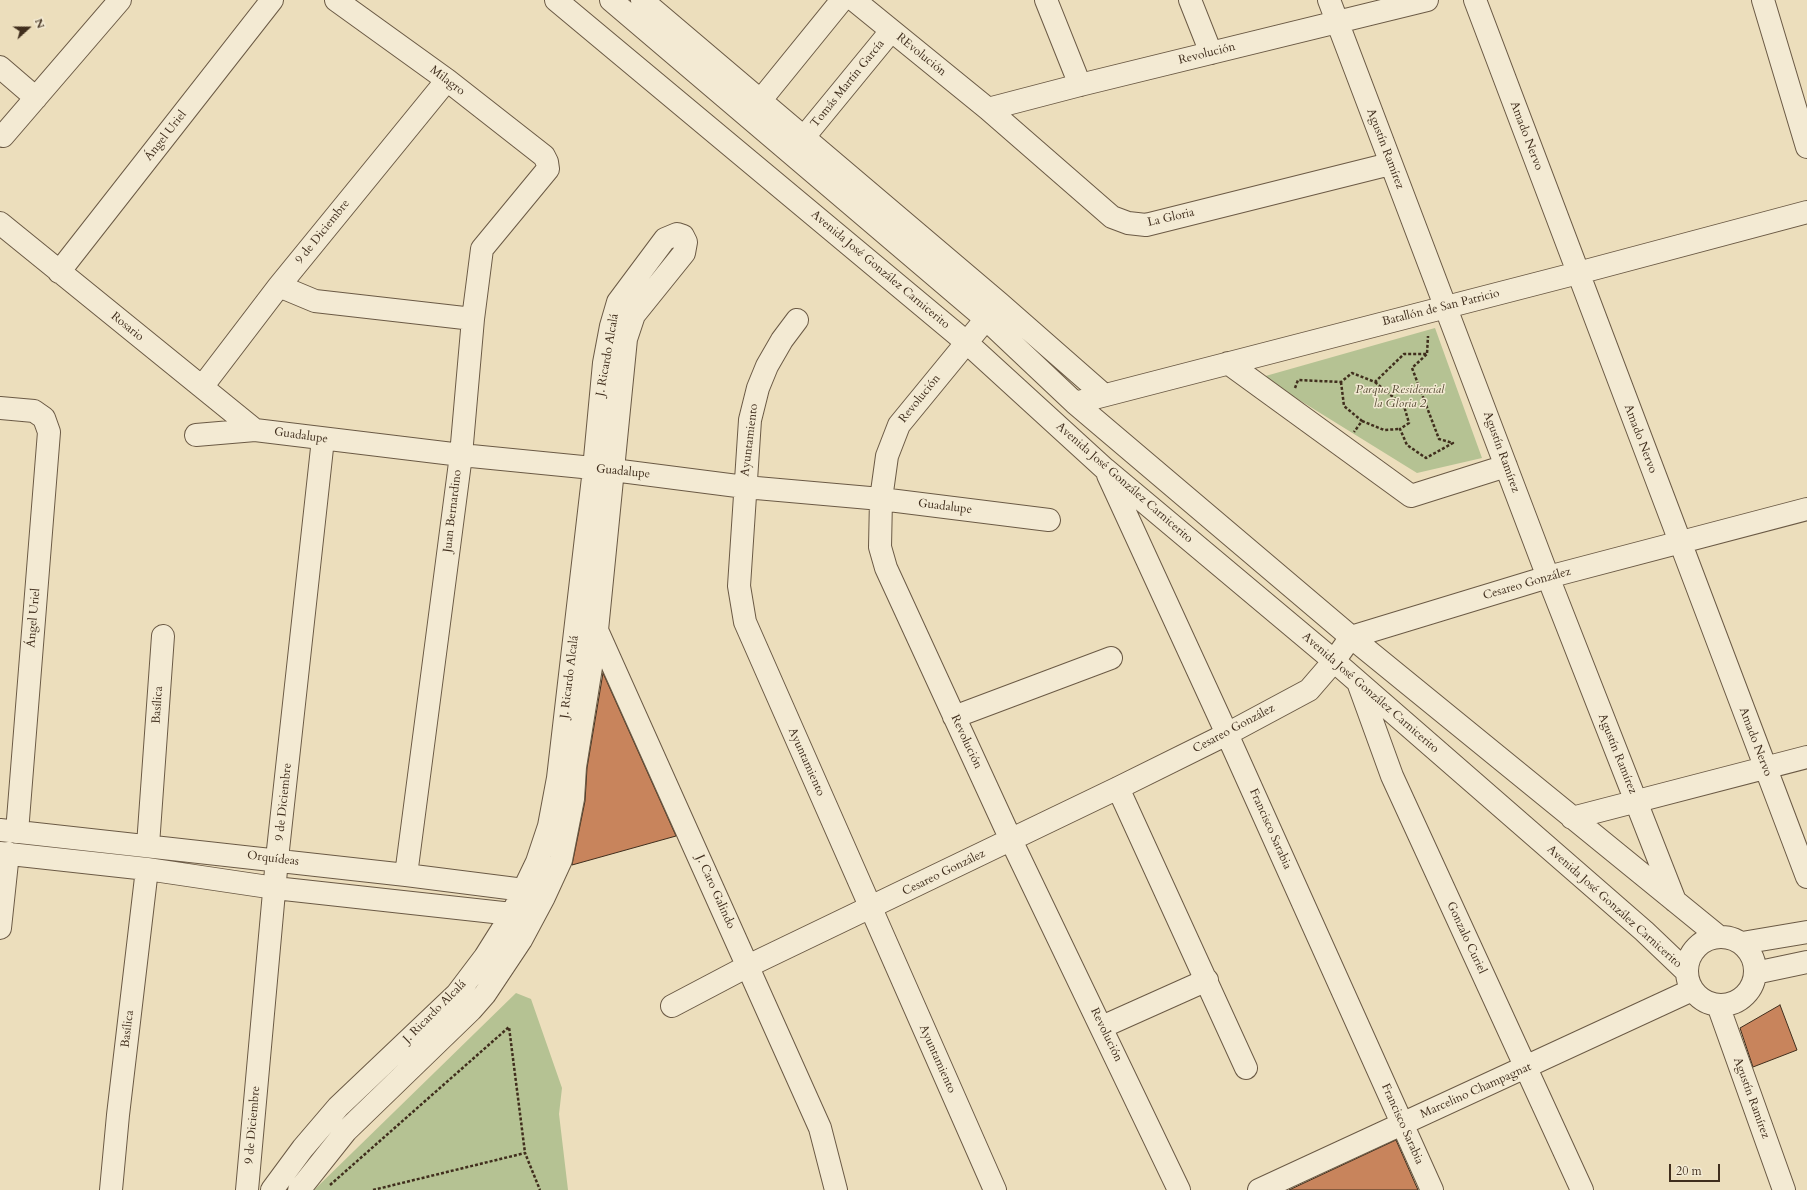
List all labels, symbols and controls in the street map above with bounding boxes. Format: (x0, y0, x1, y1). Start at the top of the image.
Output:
north arrow (8, 8, 48, 48)
text: N (31, 16, 48, 31)
street label: REvolución (893, 31, 949, 79)
street label: Tomás Martín García (808, 37, 888, 131)
street label: Revolución (1177, 40, 1237, 68)
street label: Milagro (426, 63, 468, 99)
street label: Amado Nervo (1506, 100, 1546, 172)
street label: Agustín Ramírez (1363, 107, 1407, 191)
street label: Ángel Uriel (142, 108, 190, 164)
street label: 9 de Diciembre (293, 197, 353, 267)
street label: La Gloria (1146, 206, 1196, 230)
street label: Avenida José González Carnicerito (808, 208, 952, 332)
street label: Batallón de San Patricio (1381, 286, 1501, 330)
street label: Rosario (108, 309, 146, 345)
street label: J. Ricardo Alcalá (594, 313, 622, 397)
street label: Revolución (896, 372, 944, 426)
park label: Parque Residencial la Gloria 2 (1356, 383, 1444, 411)
street label: Ayuntamiento (738, 403, 762, 477)
street label: Amado Nervo (1620, 403, 1660, 475)
street label: Agustín Ramírez (1480, 409, 1522, 495)
street label: Avenida José González Carnicerito (1053, 420, 1195, 546)
street label: Guadalupe (273, 425, 329, 447)
street label: Guadalupe (595, 462, 651, 482)
street label: Juan Bernardino (441, 469, 465, 553)
street label: Guadalupe (917, 497, 973, 517)
street label: Cesareo González (1481, 565, 1573, 603)
street label: Ángel Uriel (24, 588, 44, 648)
street label: Avenida José González Carnicerito (1299, 630, 1441, 756)
street label: J. Ricardo Alcalá (558, 635, 582, 719)
street label: Basílica (149, 686, 167, 724)
street label: Cesareo González (1191, 701, 1277, 757)
street label: Amado Nervo (1735, 706, 1775, 778)
street label: Agustín Ramírez (1594, 712, 1640, 796)
street label: Revolución (947, 713, 985, 771)
street label: Ayuntamiento (785, 726, 827, 798)
street label: 9 de Diciembre (273, 762, 295, 842)
street label: Francisco Sarabia (1246, 786, 1294, 872)
street label: Avenida José González Carnicerito (1544, 843, 1684, 971)
street label: Cesareo González (900, 847, 988, 899)
street label: Orquídeas (246, 849, 300, 869)
street label: J. Caro Galindo (692, 853, 738, 931)
street label: Gonzalo Curiel (1443, 900, 1489, 976)
street label: J. Ricardo Alcalá (400, 977, 470, 1047)
street label: Revolución (1087, 1006, 1125, 1064)
street label: Basílica (119, 1009, 137, 1049)
street label: Ayuntamiento (916, 1023, 958, 1095)
street label: Agustín Ramírez (1730, 1055, 1772, 1141)
street label: Marcelino Champagnat (1418, 1060, 1534, 1122)
street label: Francisco Sarabia (1378, 1081, 1426, 1167)
street label: 9 de Diciembre (242, 1085, 264, 1165)
scale bar (1671, 1156, 1722, 1182)
text: 20 m (1676, 1163, 1702, 1179)

